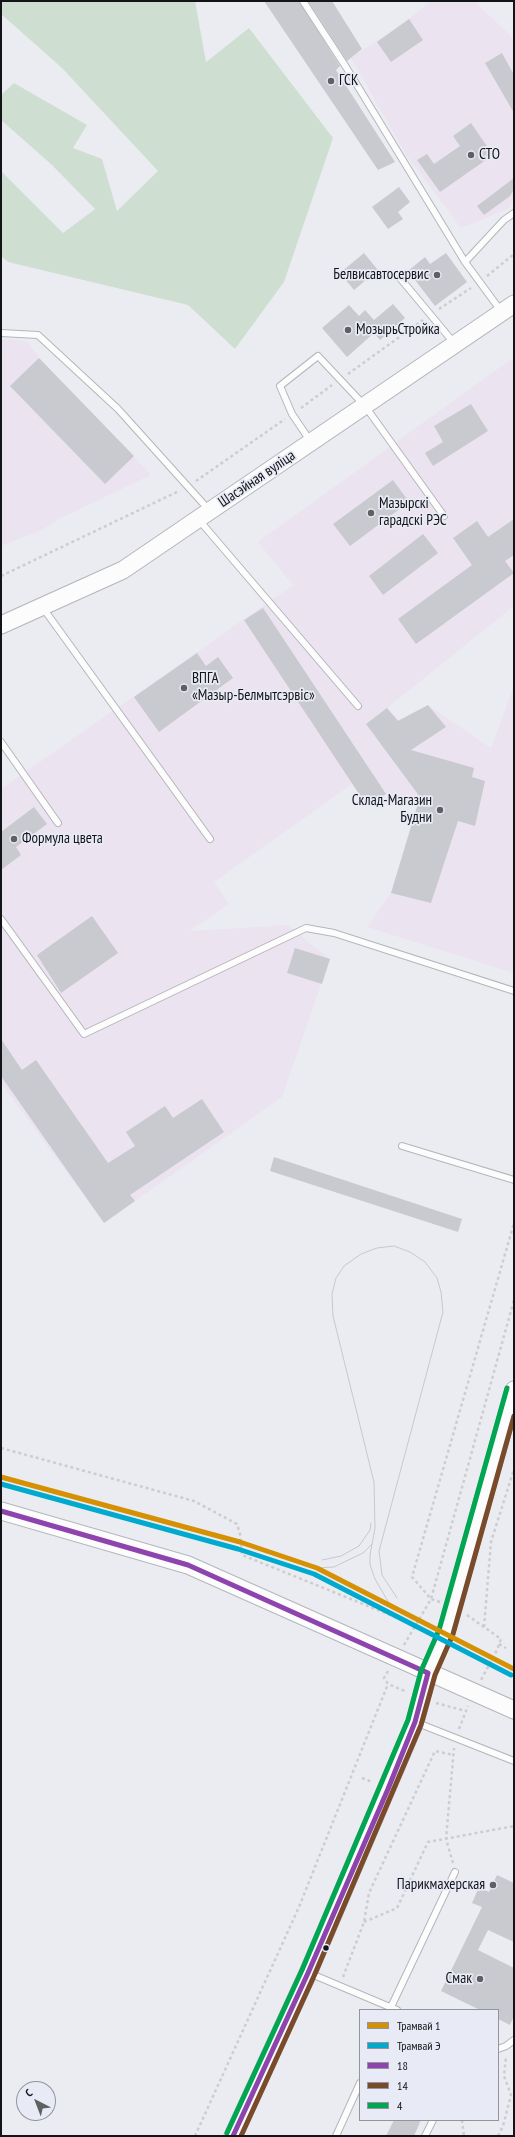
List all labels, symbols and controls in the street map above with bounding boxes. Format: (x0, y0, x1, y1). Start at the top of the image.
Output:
place label: ГСК (339, 72, 358, 90)
marker: ГСК (326, 76, 336, 86)
place label: СТО (479, 146, 500, 164)
marker: СТО (466, 150, 476, 160)
place label: Белвисавтосервис (333, 266, 429, 284)
marker: Белвисавтосервис (432, 270, 442, 280)
place label: МозырьСтройка (356, 321, 440, 339)
marker: МозырьСтройка (343, 325, 353, 335)
street label: Шасэйная вуліца (215, 447, 299, 511)
place label: Мазырскі гарадскі РЭС (379, 495, 447, 530)
marker: Мазырскі гарадскі РЭС (366, 508, 376, 518)
place label: ВПГА «Мазыр-Белмытсэрвіс» (192, 670, 315, 705)
marker: ВПГА «Мазыр-Белмытсэрвіс» (179, 683, 189, 693)
place label: Склад-Магазин Будни (352, 792, 432, 827)
marker: Склад-Магазин Будни (435, 805, 445, 815)
place label: Формула цвета (22, 830, 103, 848)
marker: Формула цвета (9, 834, 19, 844)
place label: Парикмахерская (397, 1876, 485, 1894)
marker: Парикмахерская (488, 1880, 498, 1890)
unlabelled marker (321, 1943, 331, 1953)
place label: Смак (445, 1970, 472, 1988)
marker: Смак (475, 1974, 485, 1984)
legend (359, 2009, 499, 2121)
text: Трамвай 1 (397, 2018, 440, 2033)
text: Трамвай Э (397, 2038, 441, 2053)
text: 18 (397, 2058, 408, 2073)
text: 14 (397, 2078, 408, 2093)
north arrow (16, 2081, 56, 2121)
text: С (22, 2086, 35, 2100)
text: 4 (397, 2098, 402, 2113)

